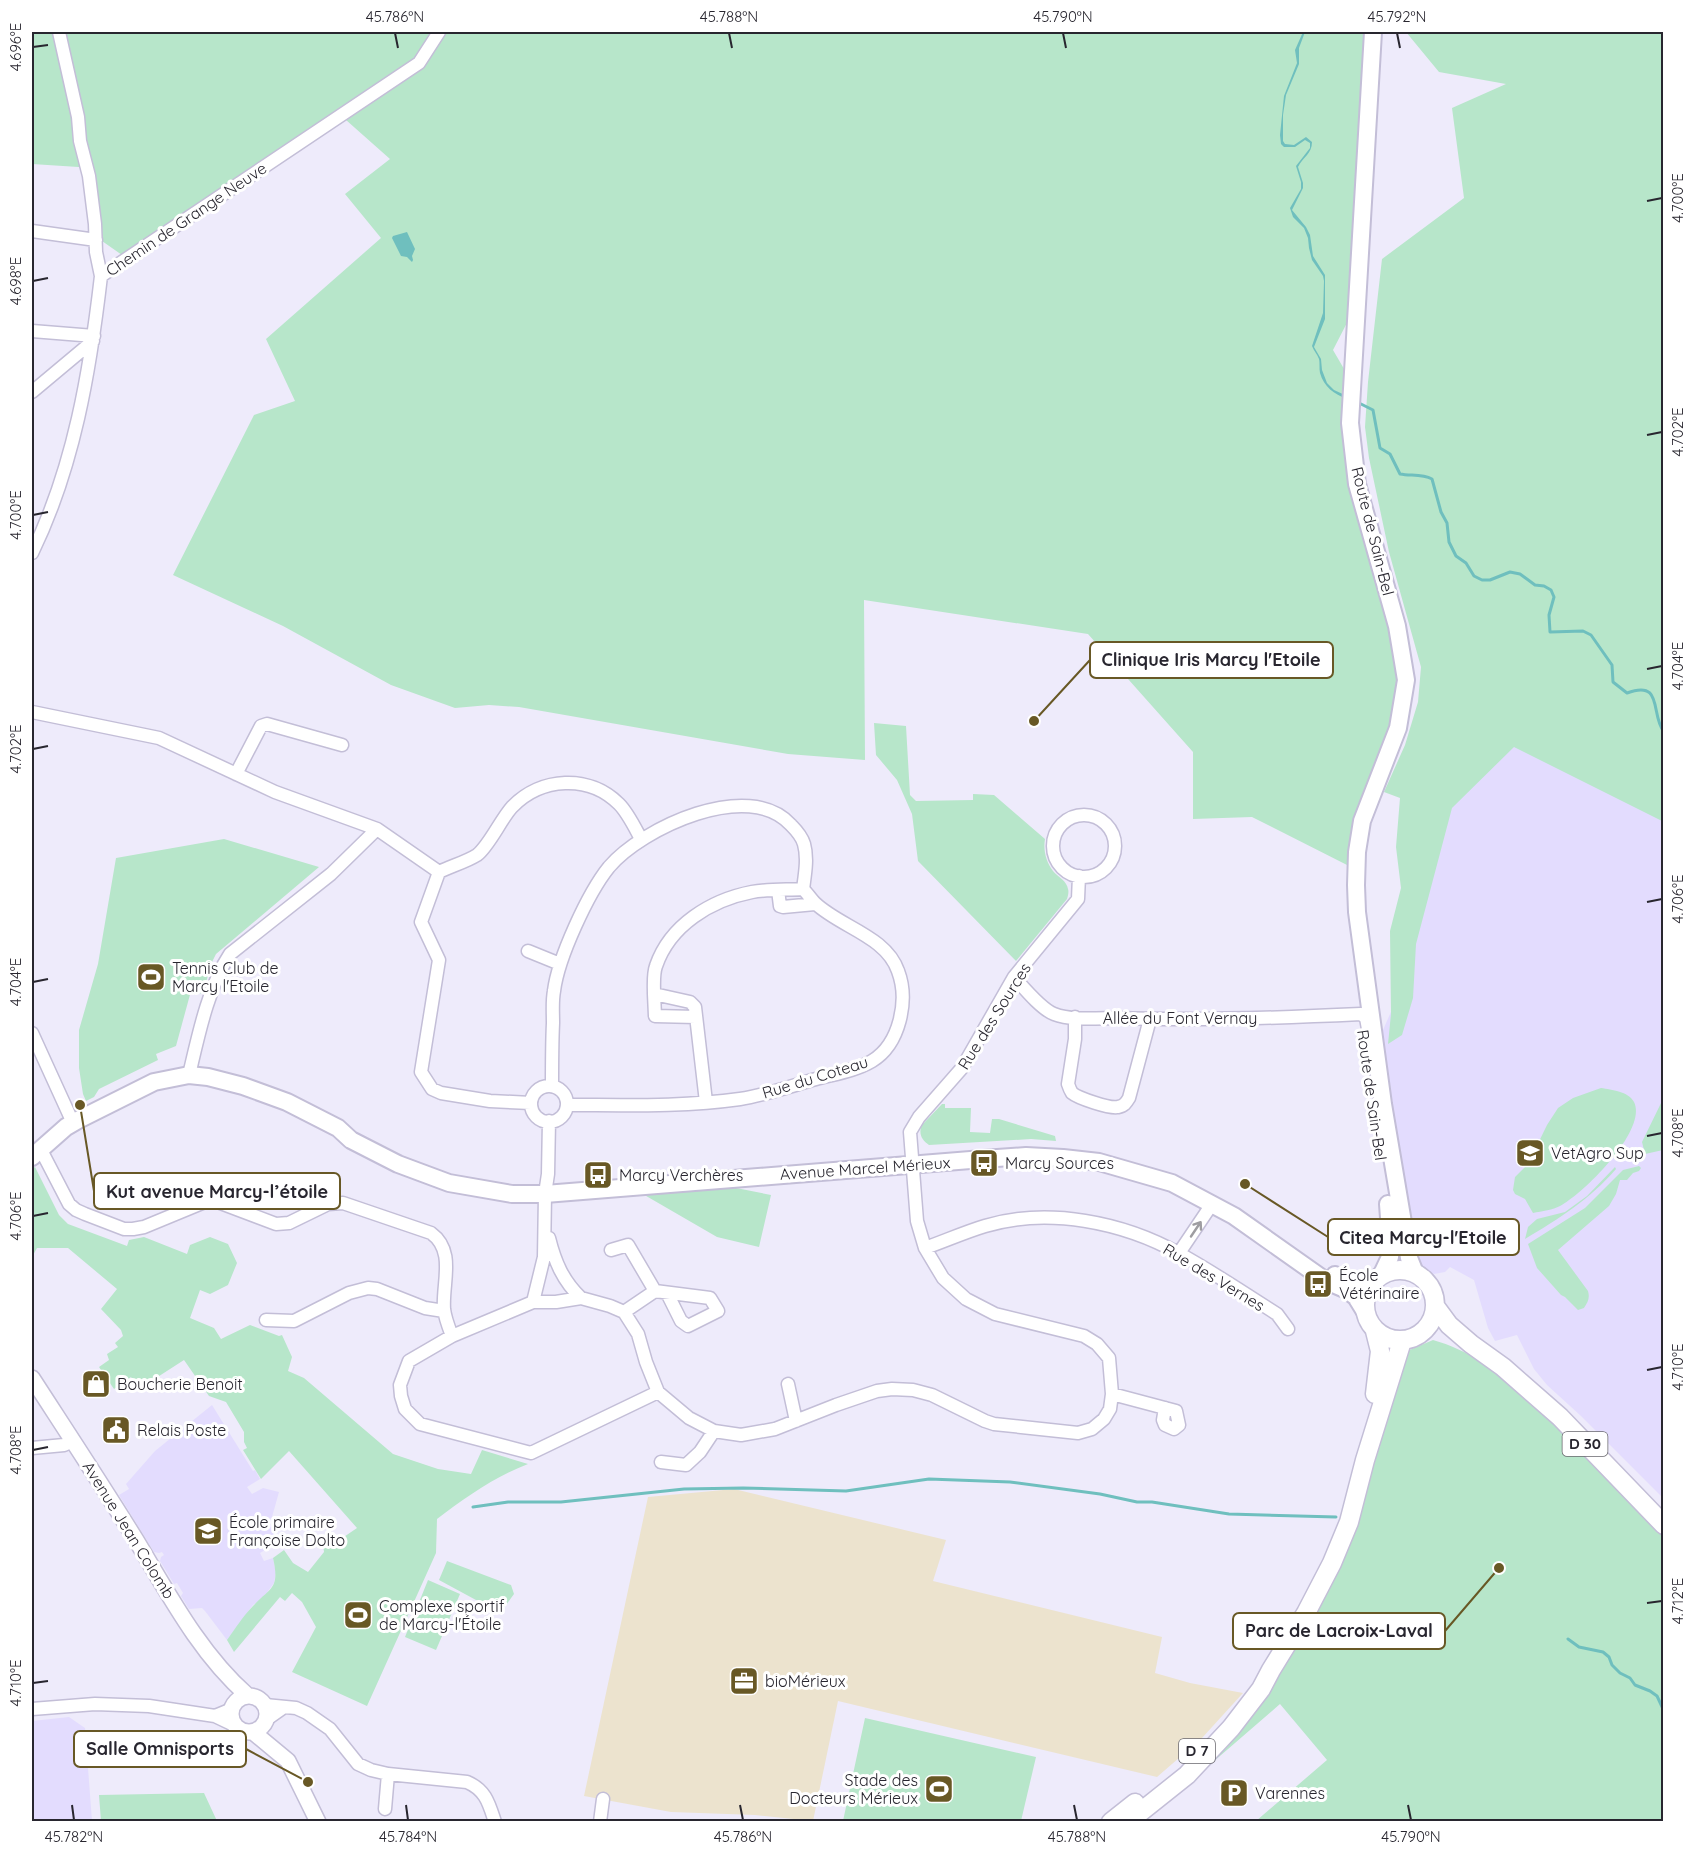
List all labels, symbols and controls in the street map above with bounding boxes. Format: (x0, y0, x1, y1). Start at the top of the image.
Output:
text: 45.786°N (366, 7, 424, 26)
text: 45.788°N (700, 7, 758, 26)
text: 45.790°N (1033, 7, 1093, 26)
text: 45.792°N (1368, 7, 1426, 26)
text: 4.696°E (6, 23, 25, 71)
street label: Chemin de Grange Neuve (102, 158, 270, 280)
text: 4.700°E (1668, 173, 1687, 223)
text: 4.698°E (6, 257, 25, 305)
text: 4.702°E (1668, 407, 1687, 457)
street label: Route de Sain-Bel (1347, 465, 1399, 597)
text: 4.700°E (6, 490, 25, 540)
callout: Clinique Iris Marcy l'Etoile (1090, 642, 1333, 678)
text: 4.704°E (1668, 642, 1687, 690)
text: Clinique Iris Marcy l'Etoile (1101, 648, 1321, 671)
text: 4.702°E (6, 724, 25, 774)
text: 4.706°E (1668, 875, 1687, 923)
text: 4.704°E (6, 958, 25, 1006)
place label: Tennis Club de Marcy l'Etoile (172, 958, 279, 996)
street label: Rue des Sources (953, 959, 1035, 1073)
sports icon: Tennis Club de Marcy l'Etoile (135, 961, 167, 993)
street label: Allée du Font Vernay (1103, 1008, 1257, 1028)
street label: Route de Sain-Bel (1353, 1028, 1391, 1162)
street label: Rue du Coteau (760, 1051, 870, 1103)
text: 4.708°E (1668, 1109, 1687, 1157)
school or university icon: VetAgro Sup (1514, 1137, 1546, 1169)
place label: VetAgro Sup (1551, 1143, 1644, 1163)
bus stop icon: Marcy Sources (968, 1147, 1000, 1179)
street label: Avenue Marcel Mérieux (779, 1152, 951, 1184)
place label: Marcy Sources (1005, 1153, 1114, 1173)
bus stop icon: Marcy Verchères (582, 1159, 614, 1191)
place label: Marcy Verchères (619, 1165, 743, 1185)
callout: Kut avenue Marcy-l’étoile (94, 1173, 340, 1209)
text: Kut avenue Marcy-l’étoile (106, 1180, 328, 1203)
text: 4.706°E (6, 1192, 25, 1240)
callout: Citea Marcy-l'Etoile (1328, 1219, 1519, 1255)
one-way arrow (1190, 1221, 1202, 1238)
text: Citea Marcy-l'Etoile (1339, 1226, 1507, 1249)
street label: Rue des Vernes (1160, 1239, 1268, 1315)
place label: École Vétérinaire (1339, 1265, 1420, 1303)
bus stop icon: École Vétérinaire (1302, 1268, 1334, 1300)
text: 4.710°E (1668, 1343, 1687, 1391)
shop icon: Boucherie Benoit (80, 1368, 112, 1400)
place label: Boucherie Benoit (117, 1374, 243, 1394)
public building icon: Relais Poste (100, 1414, 132, 1446)
place label: Relais Poste (137, 1420, 226, 1440)
text: 4.708°E (6, 1426, 25, 1474)
road number: D 30 (1562, 1432, 1608, 1456)
street label: Avenue Jean Colomb (79, 1458, 179, 1602)
place label: École primaire Françoise Dolto (229, 1512, 345, 1550)
school or university icon: École primaire Françoise Dolto (192, 1515, 224, 1547)
text: 4.712°E (1668, 1578, 1687, 1624)
place label: Complexe sportif de Marcy-l'Étoile (379, 1596, 505, 1634)
sports icon: Complexe sportif de Marcy-l'Étoile (342, 1599, 374, 1631)
callout: Parc de Lacroix-Laval (1233, 1613, 1445, 1649)
text: Parc de Lacroix-Laval (1245, 1619, 1433, 1642)
text: 4.710°E (6, 1659, 25, 1707)
office icon: bioMérieux (728, 1665, 760, 1697)
place label: bioMérieux (765, 1671, 846, 1691)
callout: Salle Omnisports (74, 1731, 246, 1767)
text: Salle Omnisports (86, 1737, 234, 1760)
road number: D 7 (1179, 1739, 1215, 1763)
place label: Stade des Docteurs Mérieux (789, 1770, 918, 1808)
sports icon: Stade des Docteurs Mérieux (923, 1773, 955, 1805)
parking icon: Varennes (1218, 1777, 1250, 1809)
place label: Varennes (1255, 1783, 1325, 1803)
text: 45.782°N (45, 1827, 103, 1846)
text: 45.784°N (379, 1827, 437, 1846)
text: 45.786°N (714, 1827, 772, 1846)
text: 45.788°N (1048, 1827, 1106, 1846)
text: 45.790°N (1381, 1827, 1441, 1846)

